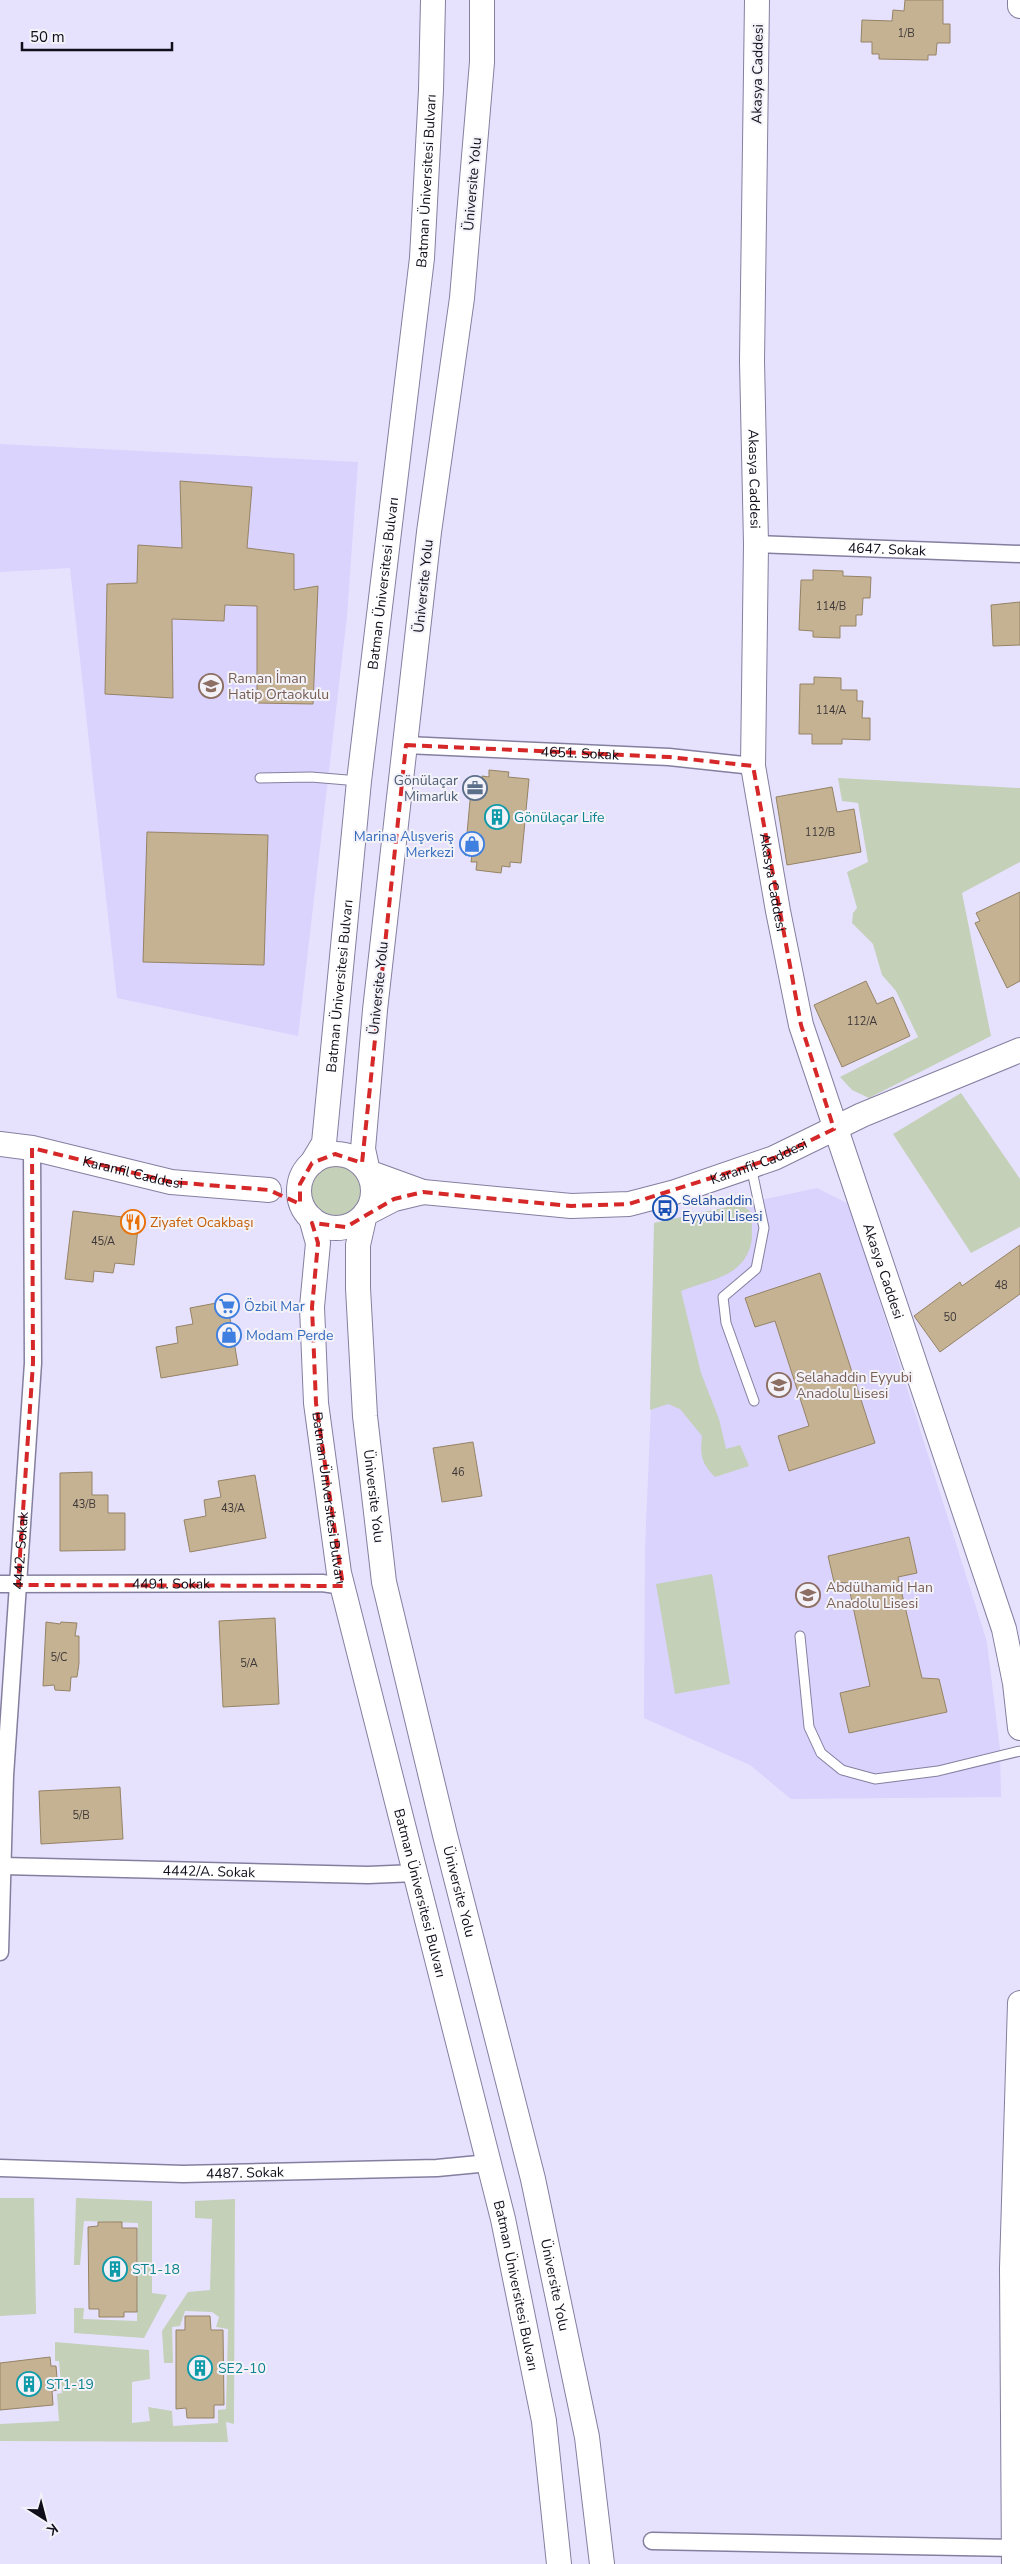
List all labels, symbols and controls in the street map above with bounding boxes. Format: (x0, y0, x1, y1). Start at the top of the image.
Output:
scale bar (22, 20, 172, 52)
street label: Akasya Caddesi (747, 24, 768, 124)
house number: 1/B (897, 26, 915, 41)
text: 50 m (30, 27, 65, 47)
street label: Batman Üniversitesi Bulvarı (412, 94, 441, 269)
street label: Üniversite Yolu (459, 137, 486, 232)
street label: Akasya Caddesi (743, 429, 765, 529)
street label: Batman Üniversitesi Bulvarı (363, 496, 403, 671)
street label: Üniversite Yolu (409, 538, 438, 634)
street label: 4647. Sokak (847, 538, 927, 560)
house number: 114/B (816, 599, 846, 614)
place label: Raman İman Hatip Ortaokulu (228, 669, 329, 704)
school or university icon: Raman İman Hatip Ortaokulu (198, 673, 224, 699)
house number: 114/A (816, 703, 846, 718)
street label: 4651. Sokak (540, 742, 620, 765)
place label: Gönülaçar Mimarlık (394, 771, 459, 806)
office icon: Gönülaçar Mimarlık (462, 775, 488, 801)
building icon: Gönülaçar Life (484, 804, 510, 830)
place label: Gönülaçar Life (514, 808, 605, 827)
house number: 112/B (805, 825, 835, 840)
place label: Marina Alışveriş Merkezi (354, 827, 454, 862)
shop icon: Marina Alışveriş Merkezi (459, 831, 485, 857)
street label: Akasya Caddesi (755, 832, 791, 933)
street label: Batman Üniversitesi Bulvarı (322, 899, 357, 1073)
street label: Üniversite Yolu (364, 940, 393, 1036)
house number: 112/A (847, 1014, 877, 1029)
street label: Karanfil Caddesi (708, 1134, 810, 1189)
street label: Karanfil Caddesi (81, 1152, 184, 1193)
place label: Selahaddin Eyyubi Lisesi (682, 1191, 763, 1226)
bus stop icon: Selahaddin Eyyubi Lisesi (652, 1195, 678, 1221)
restaurant icon: Ziyafet Ocakbaşı (120, 1209, 146, 1235)
place label: Ziyafet Ocakbaşı (150, 1213, 254, 1232)
street label: Akasya Caddesi (858, 1221, 908, 1321)
house number: 45/A (91, 1234, 115, 1249)
house number: 48 (994, 1278, 1008, 1293)
supermarket icon: Özbil Mar (214, 1293, 240, 1319)
place label: Özbil Mar (244, 1297, 305, 1316)
house number: 50 (943, 1310, 957, 1325)
shop icon: Modam Perde (216, 1322, 242, 1348)
place label: Modam Perde (246, 1326, 333, 1345)
place label: Selahaddin Eyyubi Anadolu Lisesi (796, 1368, 912, 1403)
school or university icon: Selahaddin Eyyubi Anadolu Lisesi (766, 1372, 792, 1398)
street label: Batman Üniversitesi Bulvarı (307, 1411, 350, 1586)
street label: Üniversite Yolu (359, 1448, 388, 1544)
house number: 46 (451, 1465, 465, 1480)
house number: 43/B (72, 1497, 96, 1512)
house number: 43/A (221, 1501, 245, 1516)
street label: 4442. Sokak (9, 1510, 33, 1590)
street label: 4491. Sokak (132, 1574, 211, 1594)
place label: Abdülhamid Han Anadolu Lisesi (826, 1578, 933, 1613)
school or university icon: Abdülhamid Han Anadolu Lisesi (795, 1582, 821, 1608)
house number: 5/C (50, 1650, 68, 1665)
house number: 5/A (240, 1656, 258, 1671)
street label: Batman Üniversitesi Bulvarı (389, 1807, 450, 1980)
house number: 5/B (72, 1808, 90, 1823)
street label: Üniversite Yolu (438, 1844, 480, 1939)
street label: 4442/A. Sokak (163, 1861, 256, 1882)
street label: 4487. Sokak (206, 2163, 285, 2183)
street label: Batman Üniversitesi Bulvarı (489, 2198, 543, 2372)
street label: Üniversite Yolu (536, 2237, 574, 2333)
building icon: ST1-18 (102, 2256, 128, 2282)
place label: ST1-18 (132, 2260, 180, 2279)
building icon: SE2-10 (187, 2355, 213, 2381)
place label: SE2-10 (218, 2359, 266, 2378)
building icon: ST1-19 (16, 2371, 42, 2397)
place label: ST1-19 (46, 2375, 94, 2394)
north arrow (20, 2494, 70, 2544)
text: K (42, 2519, 62, 2540)

